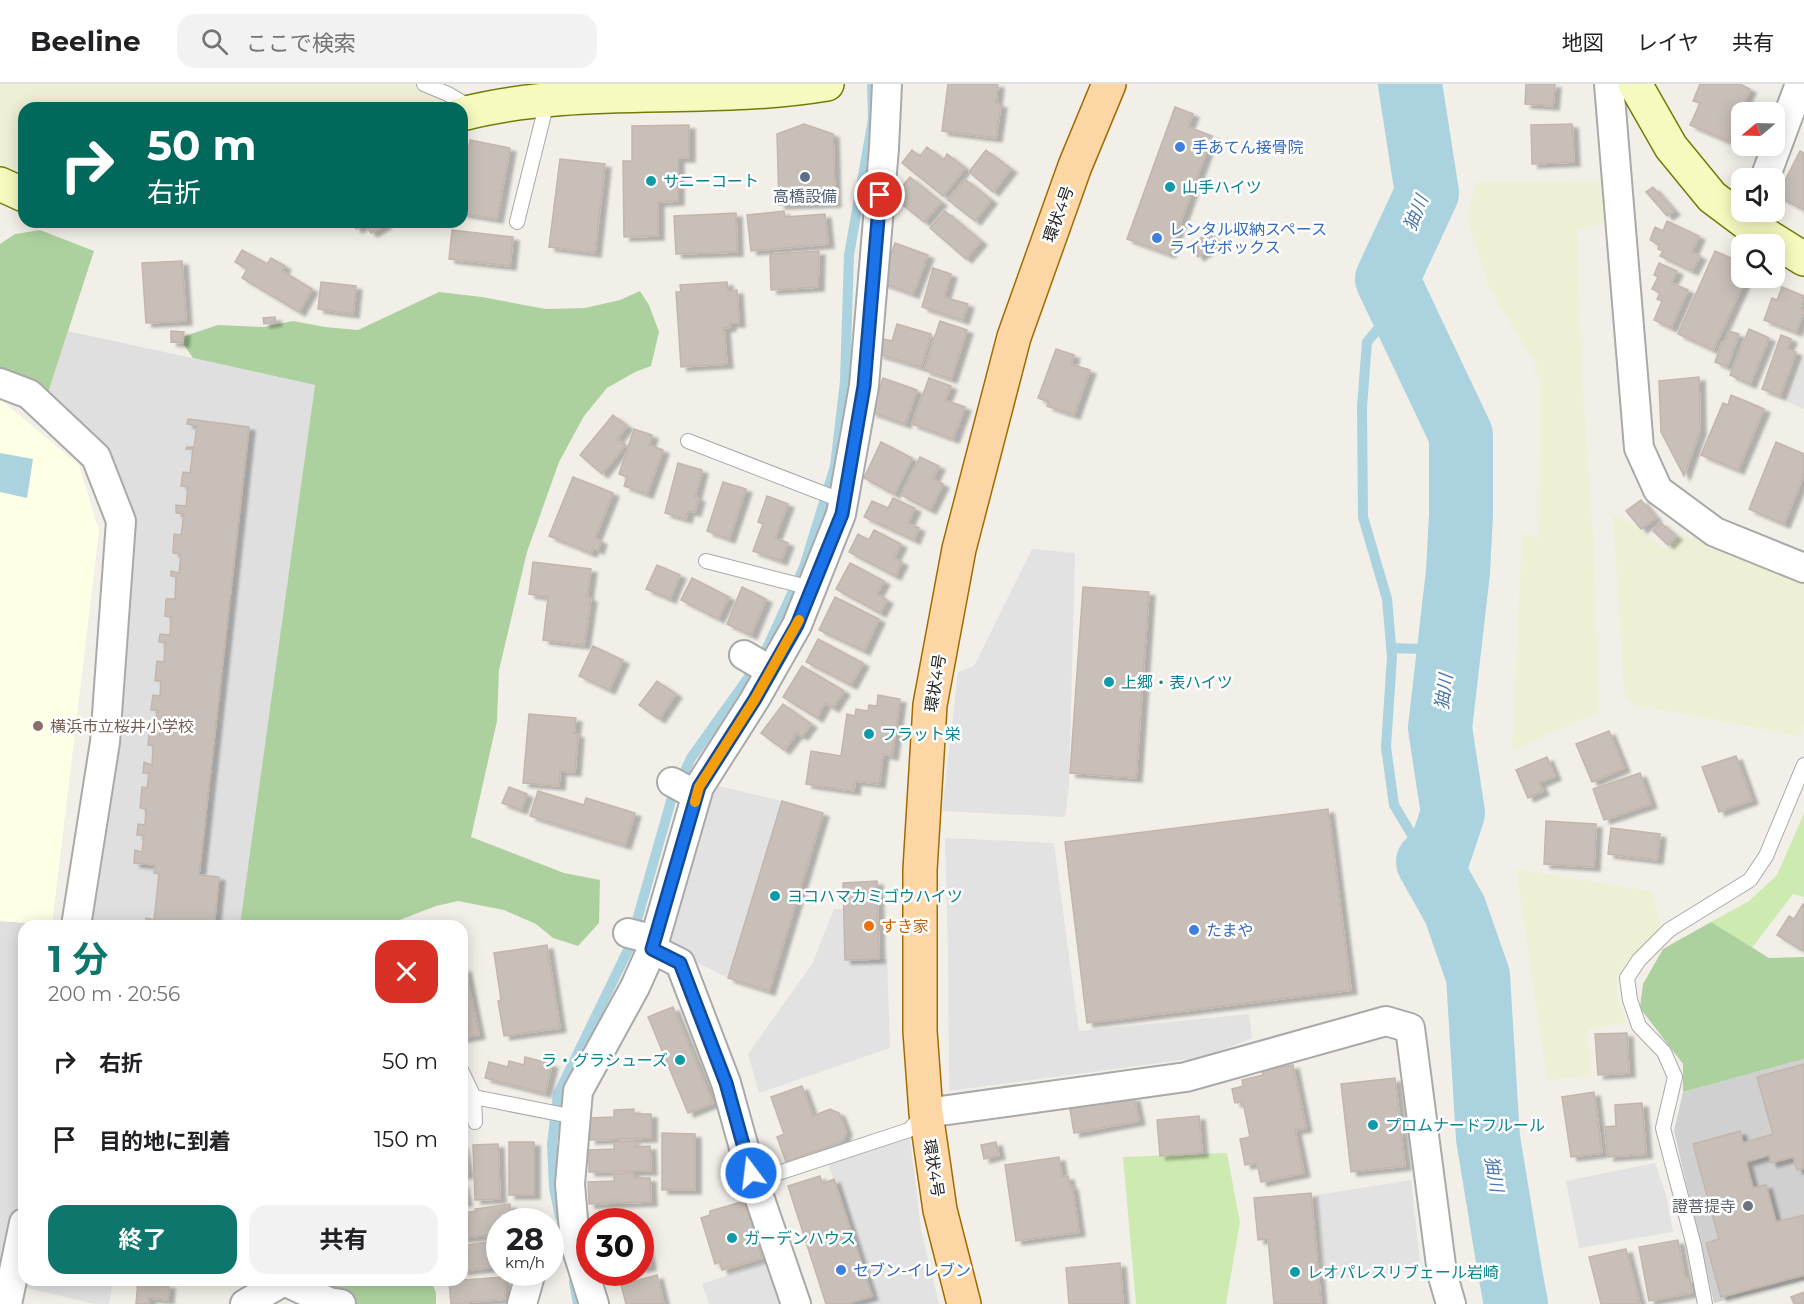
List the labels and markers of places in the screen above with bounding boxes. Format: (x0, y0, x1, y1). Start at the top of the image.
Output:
place label: 手あてん接骨院 (1192, 138, 1304, 157)
marker: 手あてん接骨院 (1173, 140, 1187, 154)
pin (854, 169, 905, 220)
marker: 高橋設備 (798, 170, 812, 184)
place label: サニーコート (663, 172, 759, 191)
marker: サニーコート (644, 174, 658, 188)
place label: 山手ハイツ (1182, 178, 1262, 197)
marker: 山手ハイツ (1163, 180, 1177, 194)
place label: 高橋設備 (773, 187, 837, 206)
place label: レンタル収納スペース ライゼボックス (1169, 220, 1327, 257)
marker: レンタル収納スペース ライゼボックス (1150, 231, 1164, 245)
place label: 上郷・表ハイツ (1121, 673, 1233, 692)
marker: 上郷・表ハイツ (1102, 675, 1116, 689)
place label: 横浜市立桜井小学校 (50, 717, 194, 736)
marker: 横浜市立桜井小学校 (31, 719, 45, 733)
place label: フラット栄 (881, 725, 961, 744)
marker: フラット栄 (862, 727, 876, 741)
place label: ヨコハマカミゴウハイツ (787, 887, 963, 906)
marker: ヨコハマカミゴウハイツ (768, 889, 782, 903)
place label: すき家 (881, 917, 929, 936)
marker: すき家 (862, 919, 876, 933)
place label: たまや (1206, 921, 1254, 940)
marker: たまや (1187, 923, 1201, 937)
place label: ラ・グラシューズ (541, 1051, 668, 1070)
marker: ラ・グラシューズ (673, 1053, 687, 1067)
place label: プロムナードフルール (1385, 1116, 1545, 1135)
marker: プロムナードフルール (1366, 1118, 1380, 1132)
place label: 證菩提寺 (1672, 1197, 1736, 1216)
marker: 證菩提寺 (1741, 1199, 1755, 1213)
place label: ガーデンハウス (744, 1229, 856, 1248)
marker: ガーデンハウス (725, 1231, 739, 1245)
place label: セブン-イレブン (853, 1261, 971, 1280)
marker: セブン-イレブン (834, 1263, 848, 1277)
place label: レオパレスリブェール岩崎 (1307, 1263, 1499, 1282)
marker: レオパレスリブェール岩崎 (1288, 1265, 1302, 1279)

